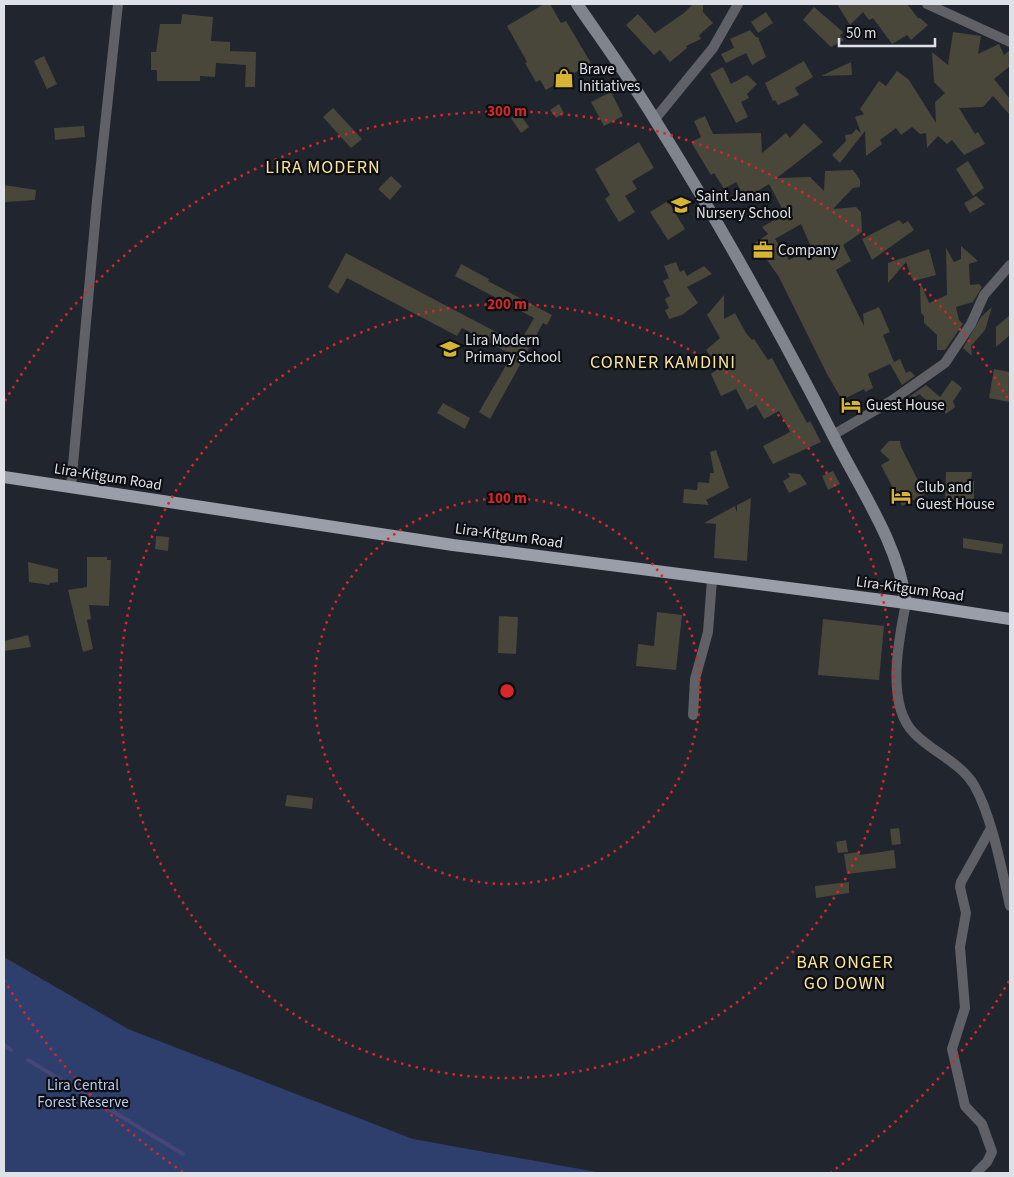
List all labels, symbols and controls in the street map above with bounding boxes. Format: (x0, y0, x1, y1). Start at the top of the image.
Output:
scale bar (839, 15, 935, 47)
text: 50 m (846, 23, 876, 44)
place label: Brave Initiatives (579, 59, 640, 97)
shop icon: Brave Initiatives (553, 67, 575, 89)
text: 300 m (487, 101, 527, 122)
district label: LIRA MODERN (265, 155, 381, 180)
place label: Saint Janan Nursery School (696, 186, 792, 224)
school or university icon: Saint Janan Nursery School (670, 194, 692, 216)
office icon: Company (752, 239, 774, 261)
place label: Company (778, 240, 838, 261)
text: 200 m (487, 294, 527, 315)
place label: Lira Modern Primary School (465, 330, 561, 368)
school or university icon: Lira Modern Primary School (439, 338, 461, 360)
district label: CORNER KAMDINI (590, 350, 736, 375)
hotel icon: Guest House (840, 394, 862, 416)
place label: Guest House (866, 395, 945, 416)
street label: Lira-Kitgum Road (53, 458, 163, 496)
place label: Club and Guest House (916, 477, 995, 515)
hotel icon: Club and Guest House (890, 485, 912, 507)
text: 100 m (487, 488, 527, 509)
street label: Lira-Kitgum Road (454, 518, 564, 554)
street label: Lira-Kitgum Road (855, 571, 965, 607)
centre of rings (498, 682, 516, 700)
district label: BAR ONGER GO DOWN (796, 950, 894, 996)
park label: Lira Central Forest Reserve (37, 1075, 129, 1113)

